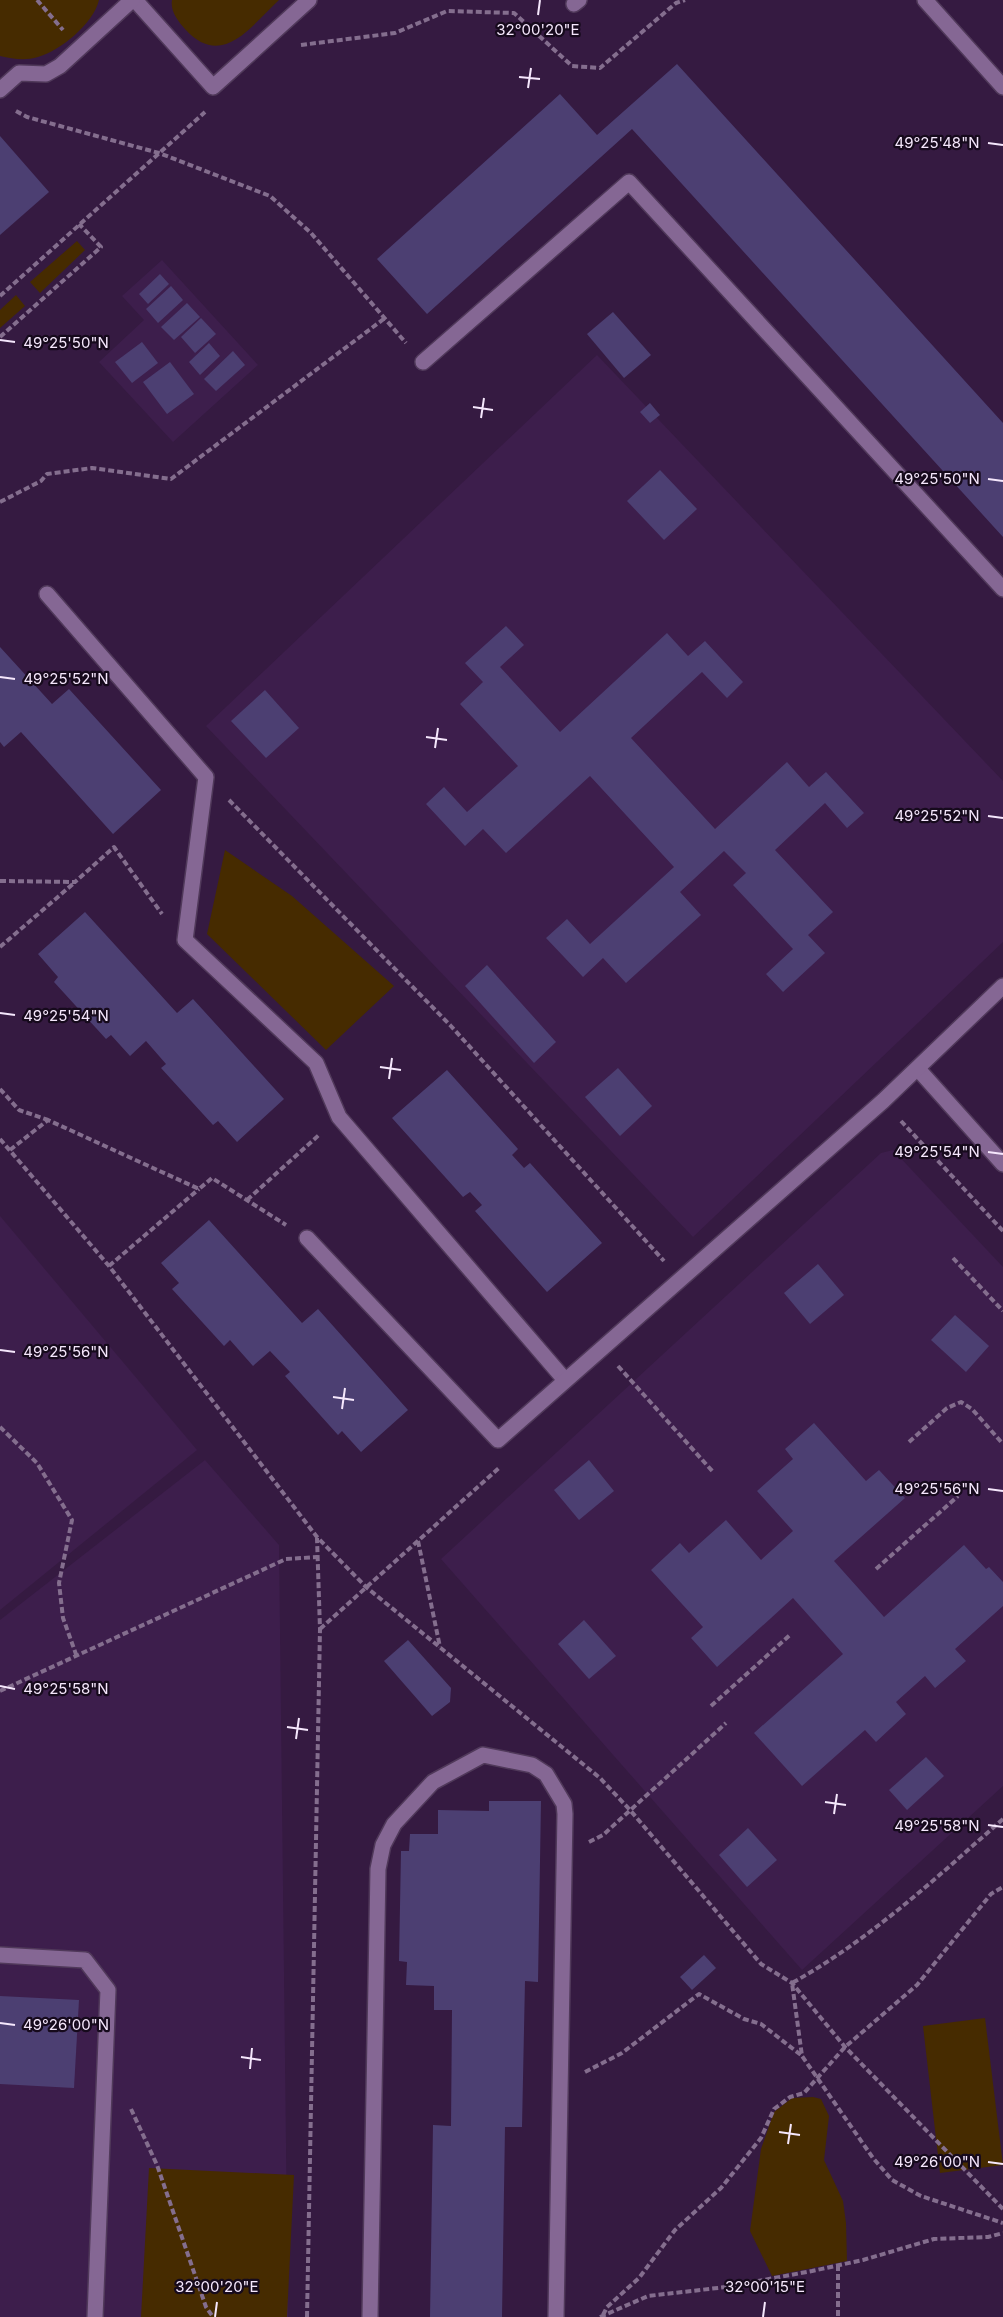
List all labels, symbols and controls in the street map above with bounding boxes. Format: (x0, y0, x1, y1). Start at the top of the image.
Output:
text: 32°00'20"E (496, 20, 580, 39)
text: 49°25'48"N (895, 133, 979, 152)
text: 49°25'50"N (23, 333, 109, 352)
text: 49°25'50"N (894, 469, 980, 488)
text: 49°25'52"N (23, 669, 109, 688)
text: 49°25'52"N (894, 806, 980, 825)
text: 49°25'54"N (23, 1006, 109, 1025)
text: 49°25'54"N (894, 1142, 980, 1161)
text: 49°25'56"N (23, 1342, 109, 1361)
text: 49°25'56"N (894, 1479, 980, 1498)
text: 49°25'58"N (23, 1679, 109, 1698)
text: 49°25'58"N (894, 1816, 980, 1835)
text: 49°26'00"N (23, 2015, 109, 2034)
text: 49°26'00"N (894, 2152, 980, 2171)
text: 32°00'20"E (175, 2277, 259, 2296)
text: 32°00'15"E (725, 2277, 805, 2296)

